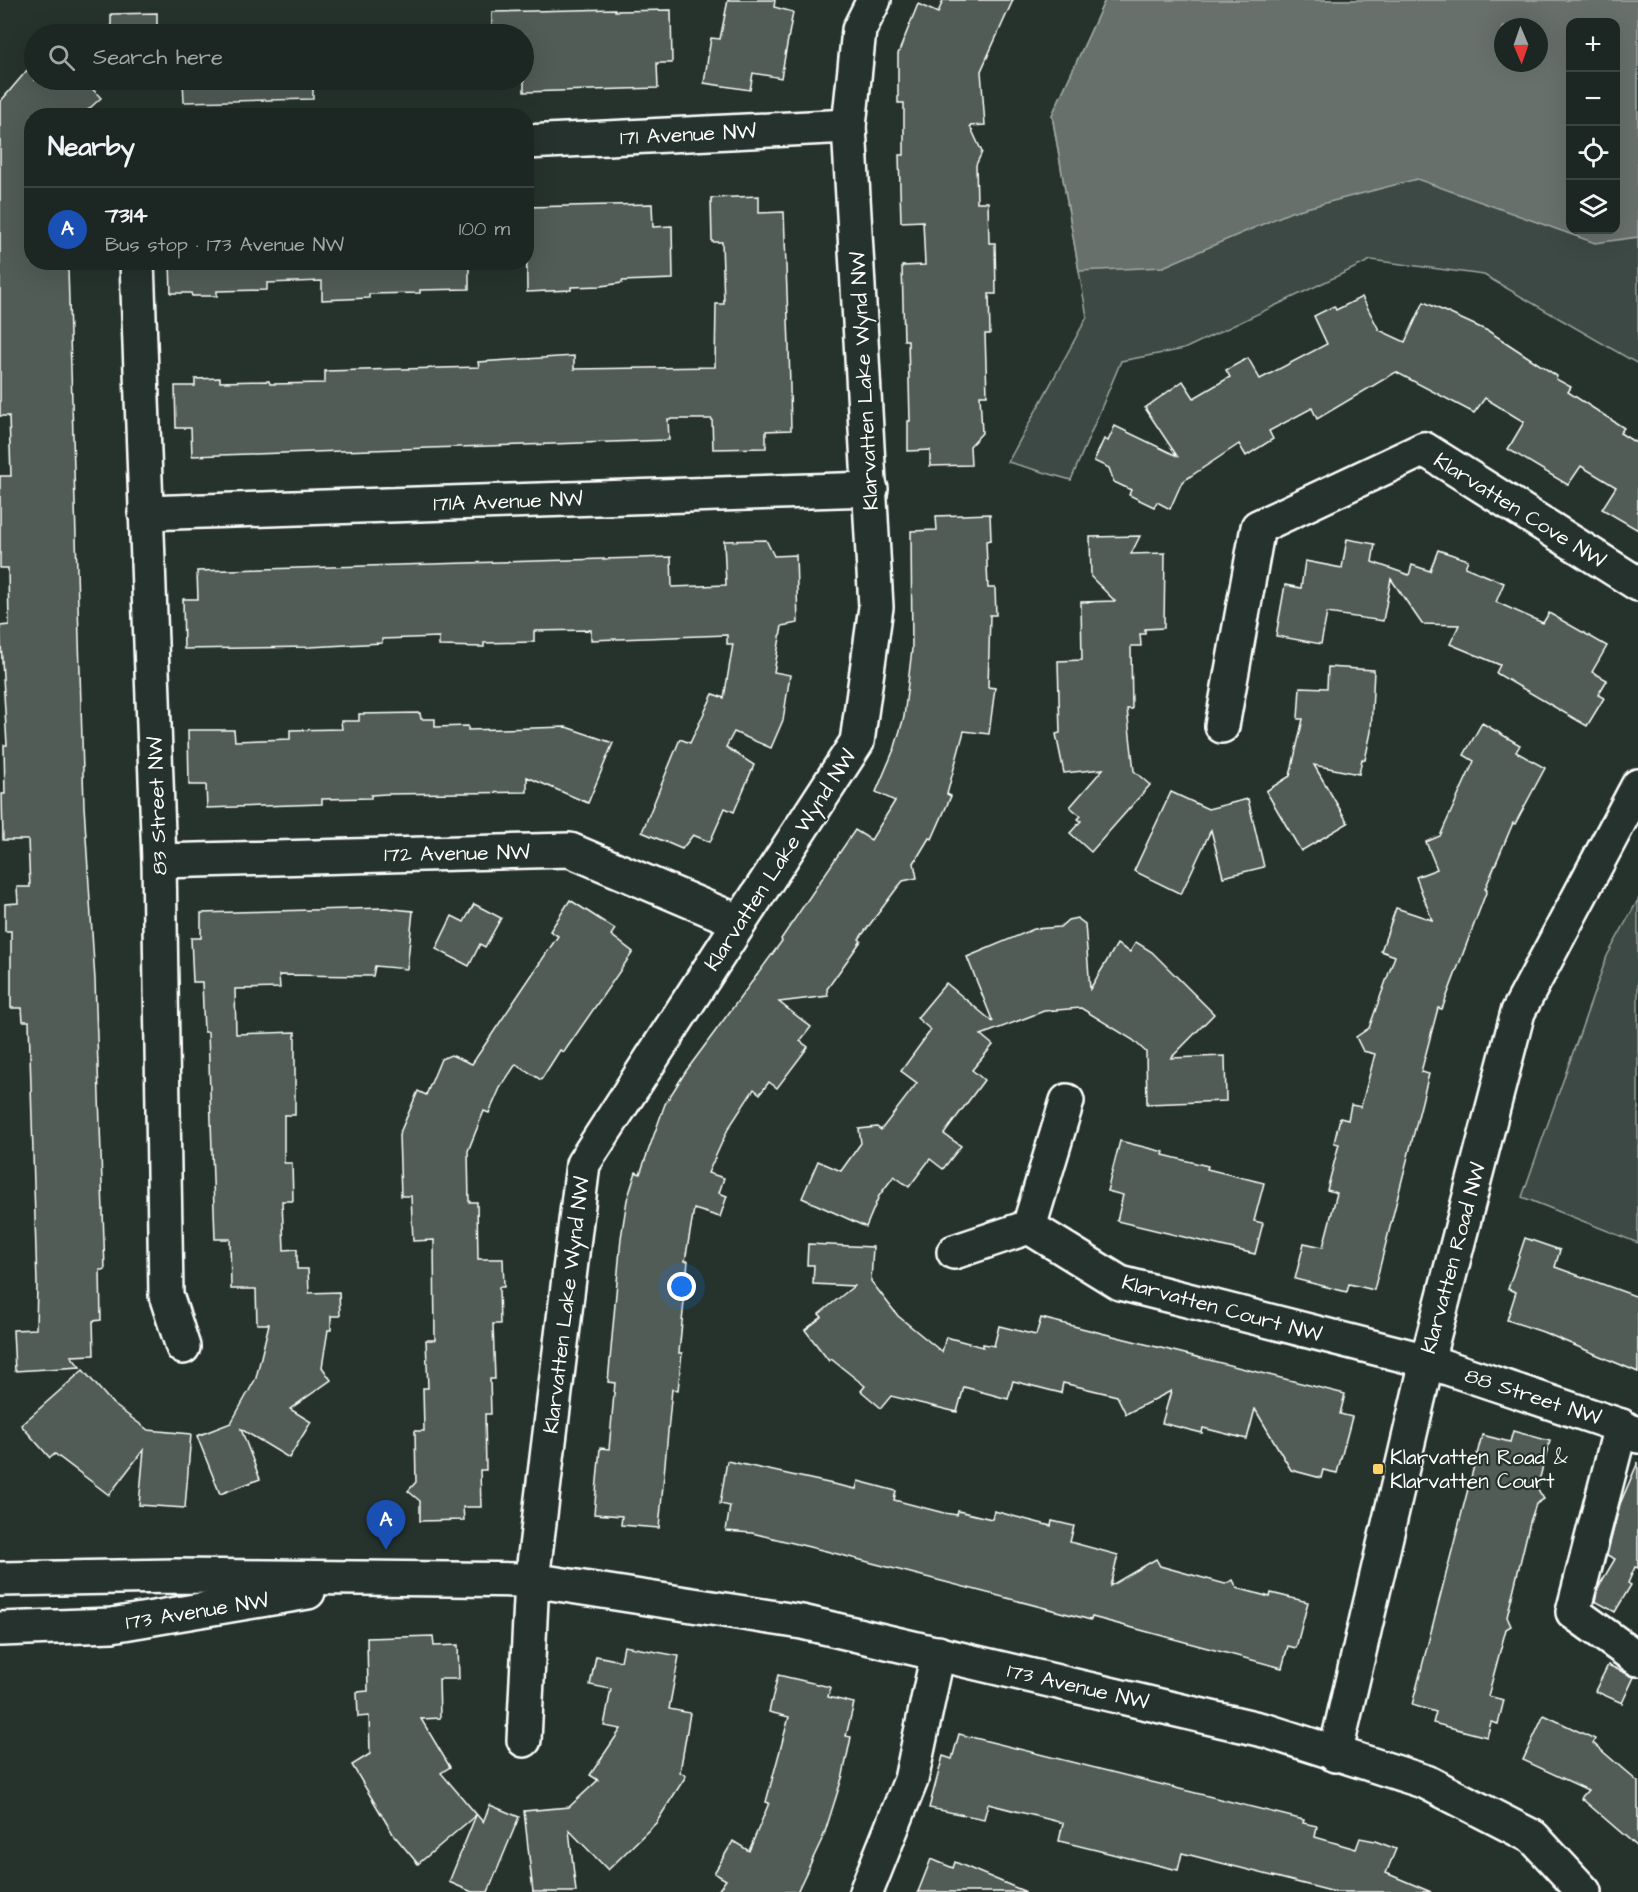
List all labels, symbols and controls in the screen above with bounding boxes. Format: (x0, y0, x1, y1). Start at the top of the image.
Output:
north arrow (1494, 18, 1548, 72)
map controls (1566, 18, 1620, 234)
button: + (1566, 18, 1620, 72)
search box (24, 24, 534, 90)
icon: search (45, 41, 78, 74)
text: Search here (93, 42, 223, 73)
button: − (1566, 72, 1620, 126)
street label: 171 Avenue NW (619, 116, 757, 153)
button: locate (1566, 126, 1620, 180)
text: Nearby (48, 129, 135, 165)
button: layers (1566, 180, 1620, 234)
text: 7314 (105, 200, 148, 231)
text: A (61, 215, 74, 243)
text: 100 m (459, 215, 510, 243)
text: Bus stop · 173 Avenue NW (105, 231, 344, 259)
street label: Klarvatten Lake Wynd NW (843, 251, 888, 511)
street label: Klarvatten Cove NW (1428, 446, 1611, 575)
street label: 171A Avenue NW (433, 484, 584, 519)
street label: 83 Street NW (141, 736, 174, 876)
street label: Klarvatten Lake Wynd NW (698, 744, 865, 978)
street label: 172 Avenue NW (384, 838, 530, 869)
street label: Klarvatten Road NW (1414, 1159, 1493, 1357)
street label: Klarvatten Lake Wynd NW (536, 1175, 599, 1436)
street label: Klarvatten Court NW (1119, 1268, 1325, 1349)
your location (667, 1272, 696, 1301)
street label: 88 Street NW (1461, 1361, 1605, 1432)
place label: Klarvatten Road & Klarvatten Court (1390, 1443, 1568, 1496)
marker: Klarvatten Road & Klarvatten Court (1371, 1462, 1385, 1476)
pin: A (366, 1500, 406, 1550)
street label: 173 Avenue NW (124, 1586, 271, 1637)
street label: 173 Avenue NW (1004, 1656, 1152, 1717)

